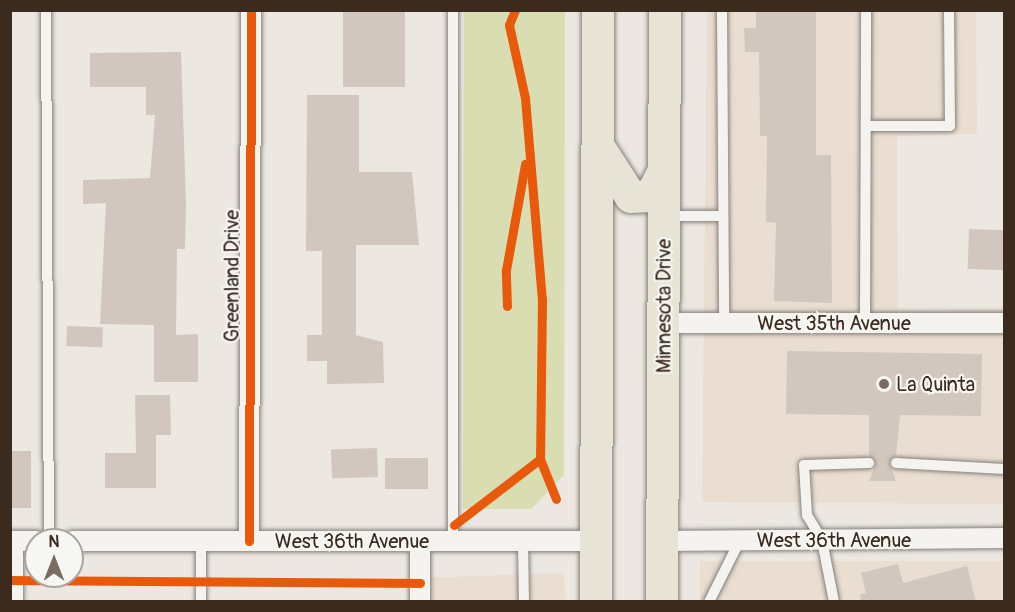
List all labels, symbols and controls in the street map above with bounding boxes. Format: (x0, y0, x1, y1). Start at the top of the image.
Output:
street label: Greenland Drive (220, 210, 244, 342)
street label: Minnesota Drive (652, 239, 676, 373)
street label: West 35th Avenue (757, 311, 911, 335)
place label: La Quinta (896, 372, 975, 396)
marker: La Quinta (877, 377, 891, 391)
north arrow (24, 528, 84, 588)
street label: West 36th Avenue (757, 528, 911, 552)
street label: West 36th Avenue (275, 529, 429, 553)
text: N (49, 532, 59, 552)

